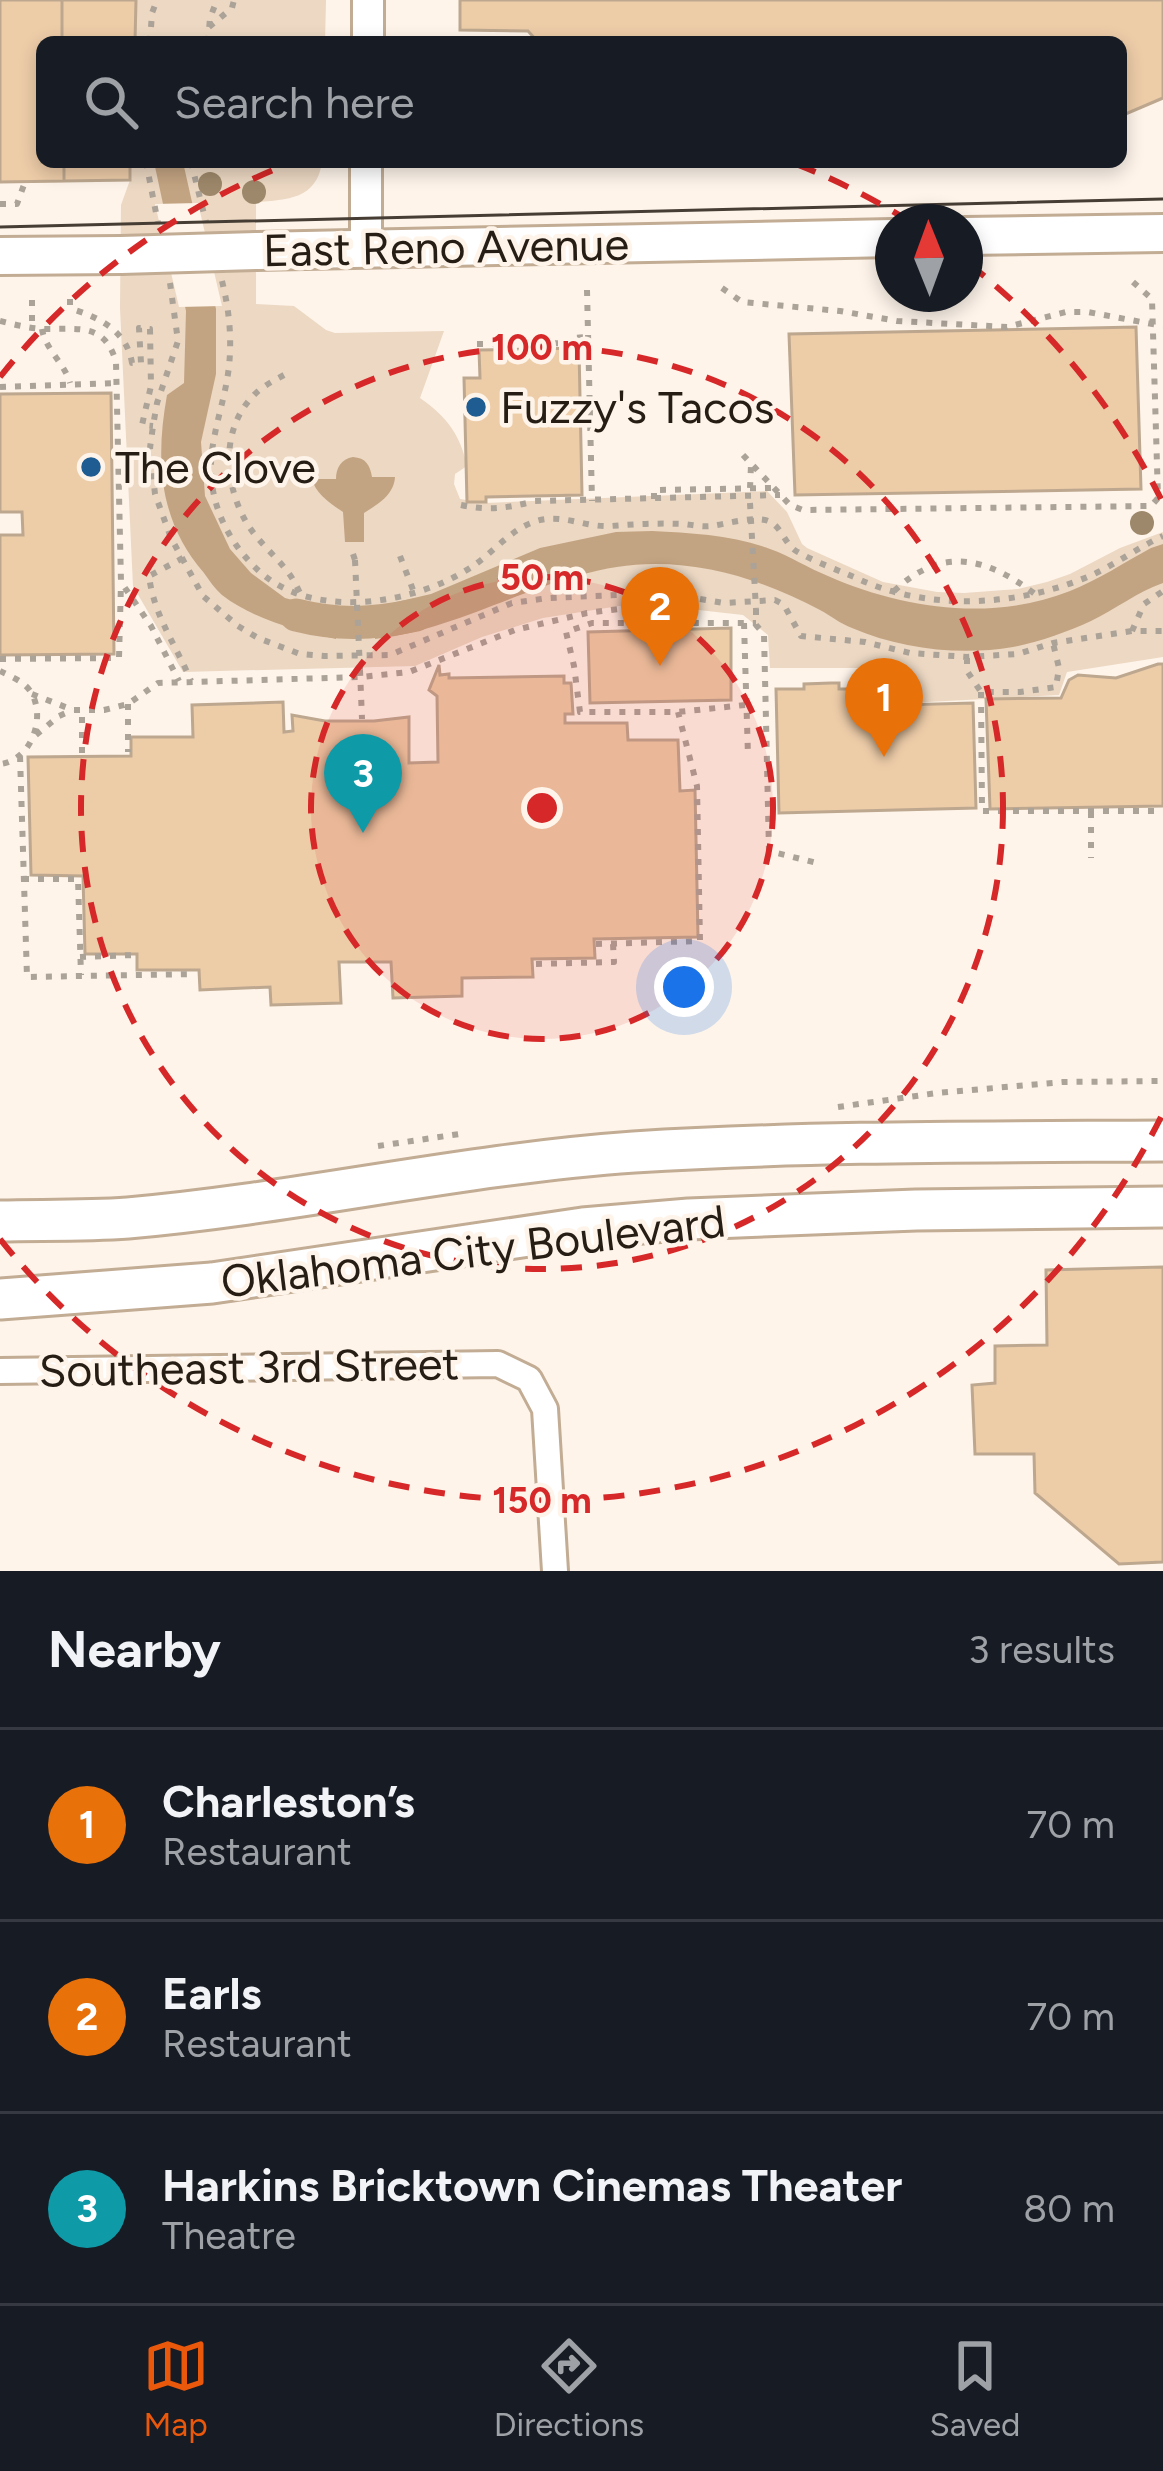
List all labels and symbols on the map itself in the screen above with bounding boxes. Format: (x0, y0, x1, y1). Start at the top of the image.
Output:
north arrow (875, 204, 983, 312)
street label: East Reno Avenue (263, 217, 629, 277)
text: 100 m (491, 326, 593, 369)
place label: Fuzzy's Tacos (500, 380, 774, 434)
marker: Fuzzy's Tacos (463, 394, 489, 420)
place label: The Clove (115, 440, 316, 494)
marker: The Clove (78, 454, 104, 480)
text: 50 m (500, 556, 584, 599)
pin: 2 (621, 567, 699, 666)
pin: 1 (845, 658, 923, 757)
pin: 3 (324, 734, 402, 833)
centre of rings (521, 787, 563, 829)
your location (654, 957, 714, 1017)
street label: Oklahoma City Boulevard (218, 1193, 728, 1309)
street label: Southeast 3rd Street (38, 1336, 460, 1398)
text: 150 m (492, 1479, 592, 1522)

